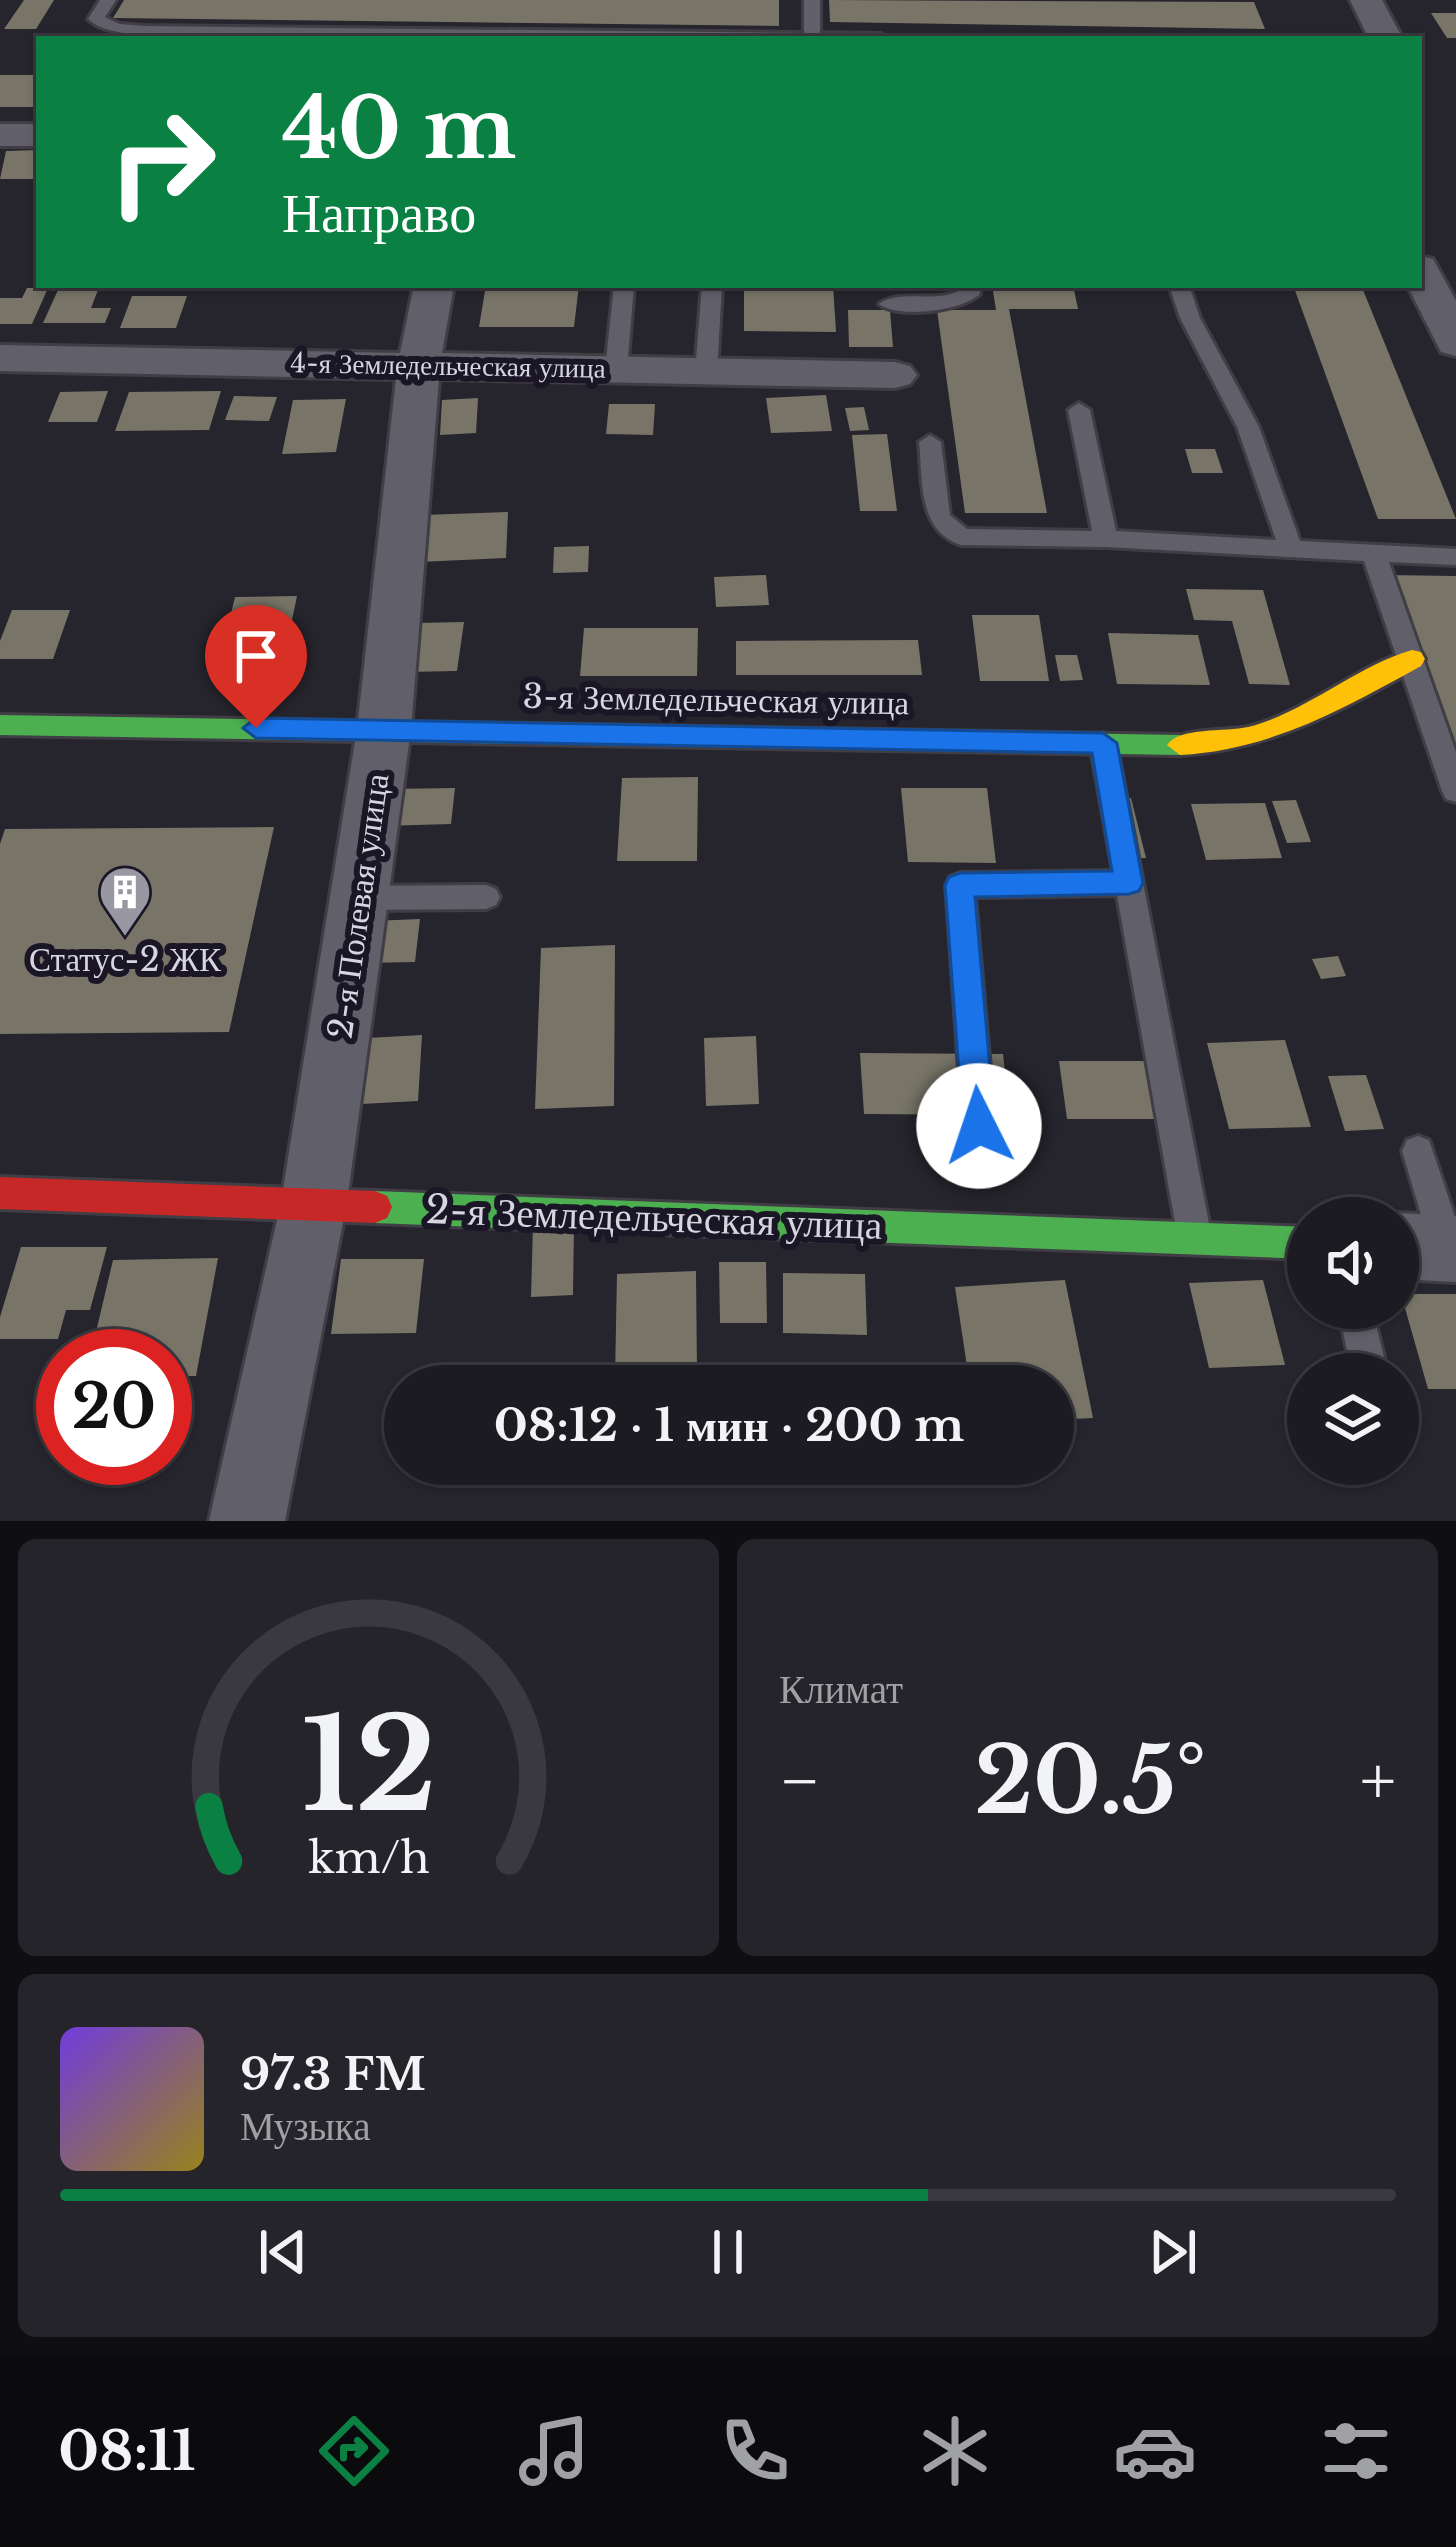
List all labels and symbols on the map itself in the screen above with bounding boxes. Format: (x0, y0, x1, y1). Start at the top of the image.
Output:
street label: 4-я Земледельческая улица (290, 346, 606, 385)
pin (205, 605, 307, 728)
street label: 3-я Земледельческая улица (522, 676, 910, 723)
street label: 2-я Полевая улица (320, 771, 397, 1041)
building icon: Статус-2 ЖК (97, 864, 153, 938)
place label: Статус-2 ЖК (29, 939, 222, 980)
position arrow (916, 1063, 1042, 1189)
street label: 2-я Земледельческая улица (425, 1185, 883, 1250)
speed limit sign: 20 (36, 1329, 192, 1485)

